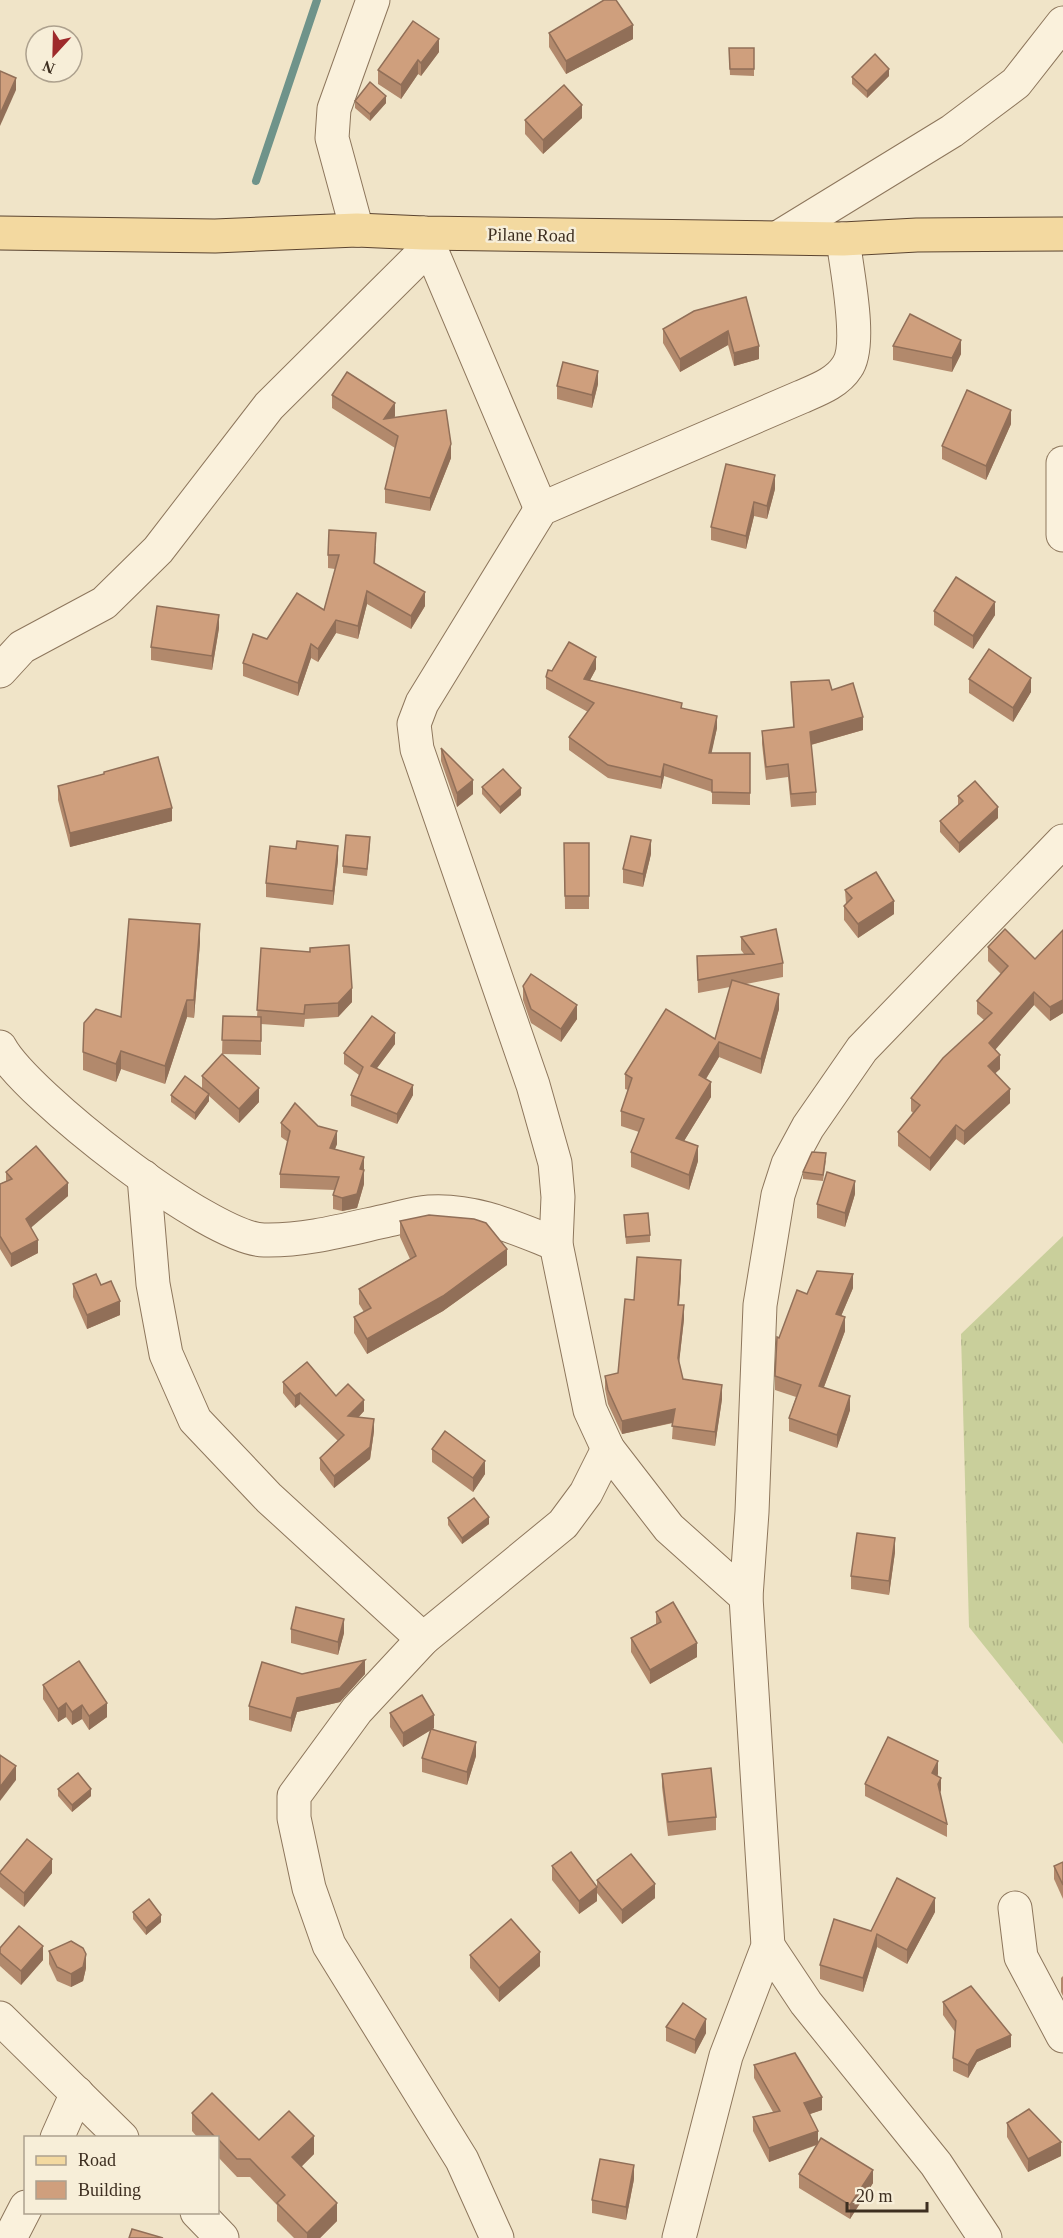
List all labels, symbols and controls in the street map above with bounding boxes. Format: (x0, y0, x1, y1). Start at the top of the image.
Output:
north arrow (24, 24, 84, 84)
text: N (40, 57, 57, 77)
street label: Pilane Road (487, 224, 575, 246)
legend (24, 2136, 219, 2214)
text: Road (78, 2150, 116, 2170)
scale bar (847, 2175, 926, 2213)
text: Building (78, 2180, 141, 2200)
text: 20 m (856, 2186, 893, 2206)

